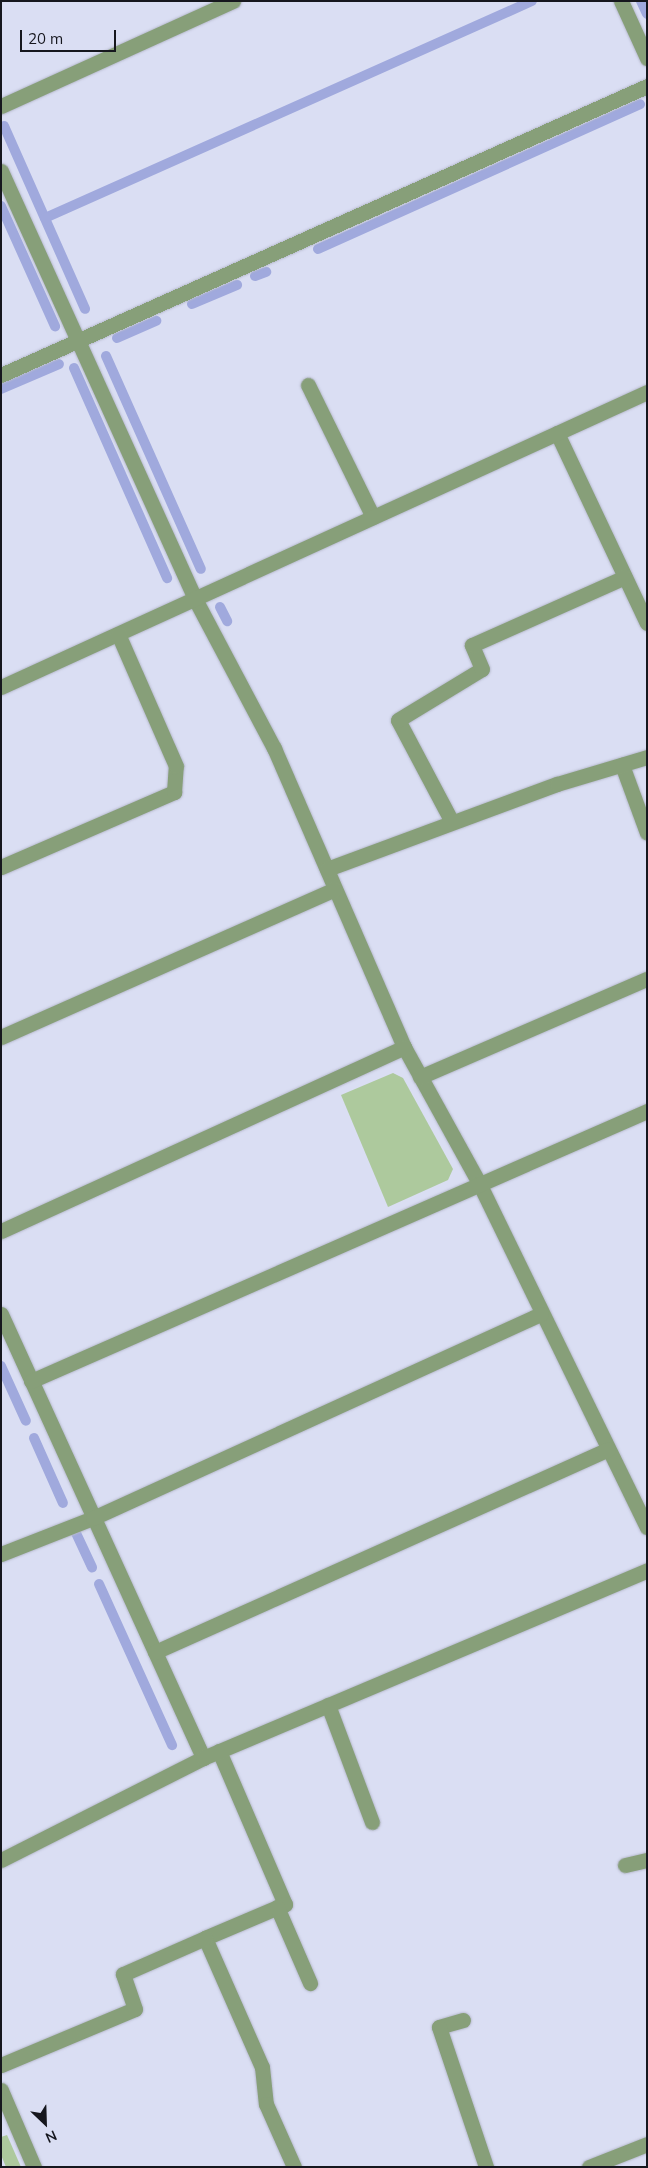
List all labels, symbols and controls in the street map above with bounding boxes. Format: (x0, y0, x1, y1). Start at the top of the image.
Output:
scale bar (22, 20, 119, 52)
text: 20 m (28, 29, 63, 48)
north arrow (20, 2098, 70, 2148)
text: N (43, 2126, 60, 2147)

